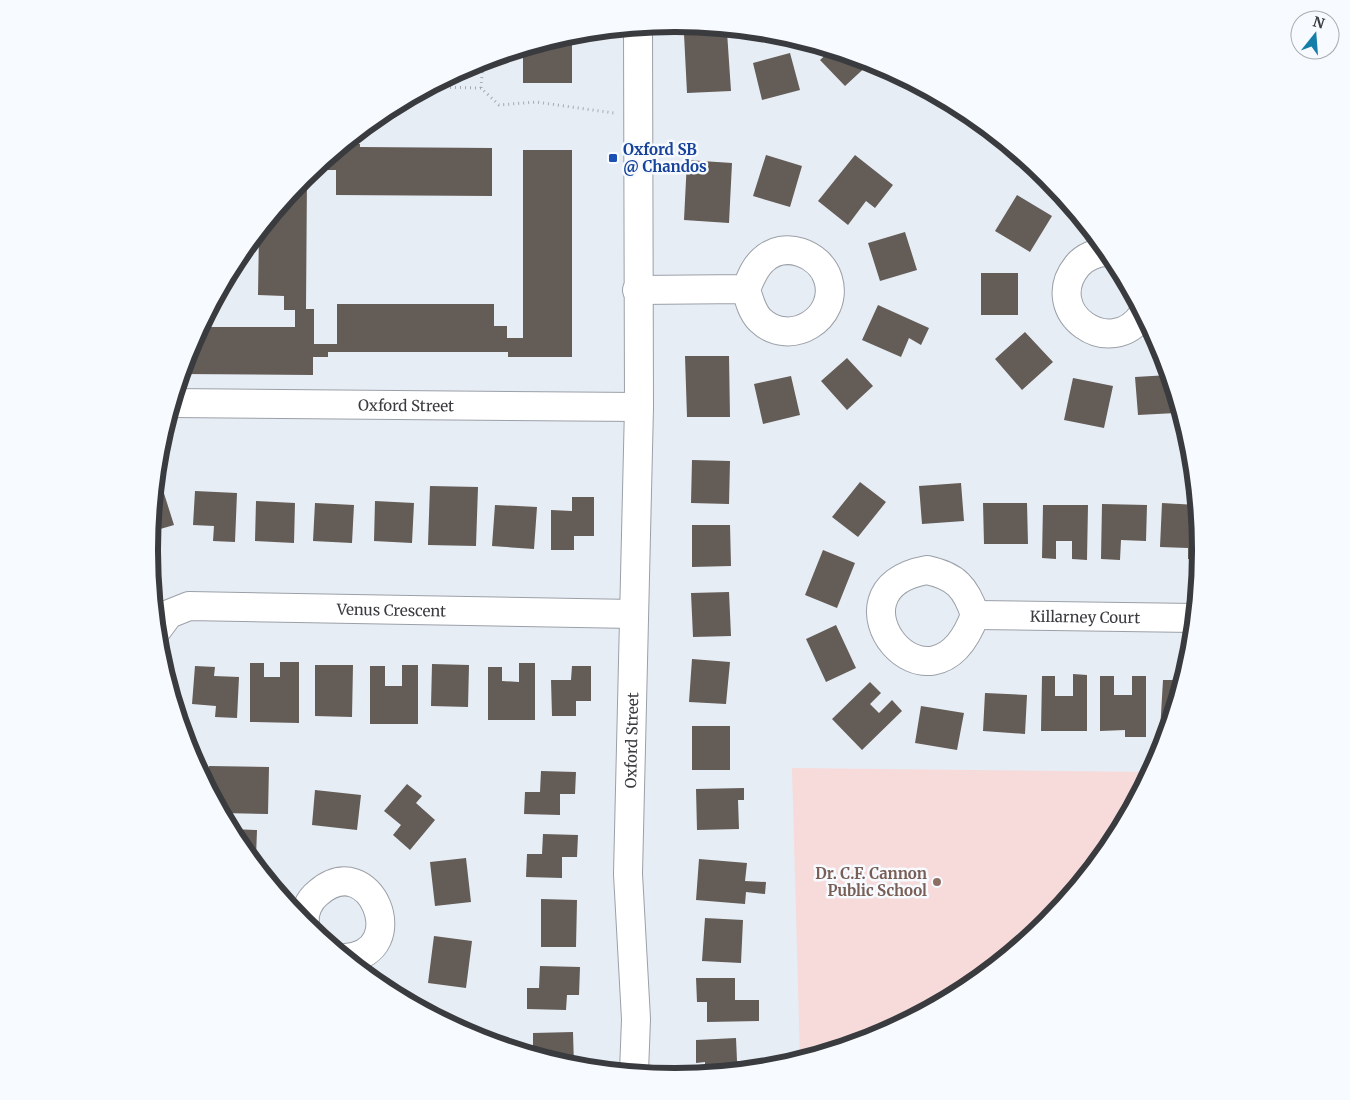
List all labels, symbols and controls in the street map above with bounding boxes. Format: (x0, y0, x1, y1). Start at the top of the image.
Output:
north arrow (1290, 10, 1340, 60)
text: N (1311, 12, 1327, 33)
place label: Oxford SB @ Chandos (623, 140, 707, 176)
marker: Oxford SB @ Chandos (607, 152, 619, 164)
street label: Oxford Street (358, 395, 454, 415)
street label: Venus Crescent (336, 599, 446, 620)
street label: Killarney Court (1030, 606, 1140, 627)
street label: Oxford Street (621, 692, 642, 788)
place label: Dr. C.F. Cannon Public School (815, 864, 927, 900)
marker: Dr. C.F. Cannon Public School (931, 876, 943, 888)

